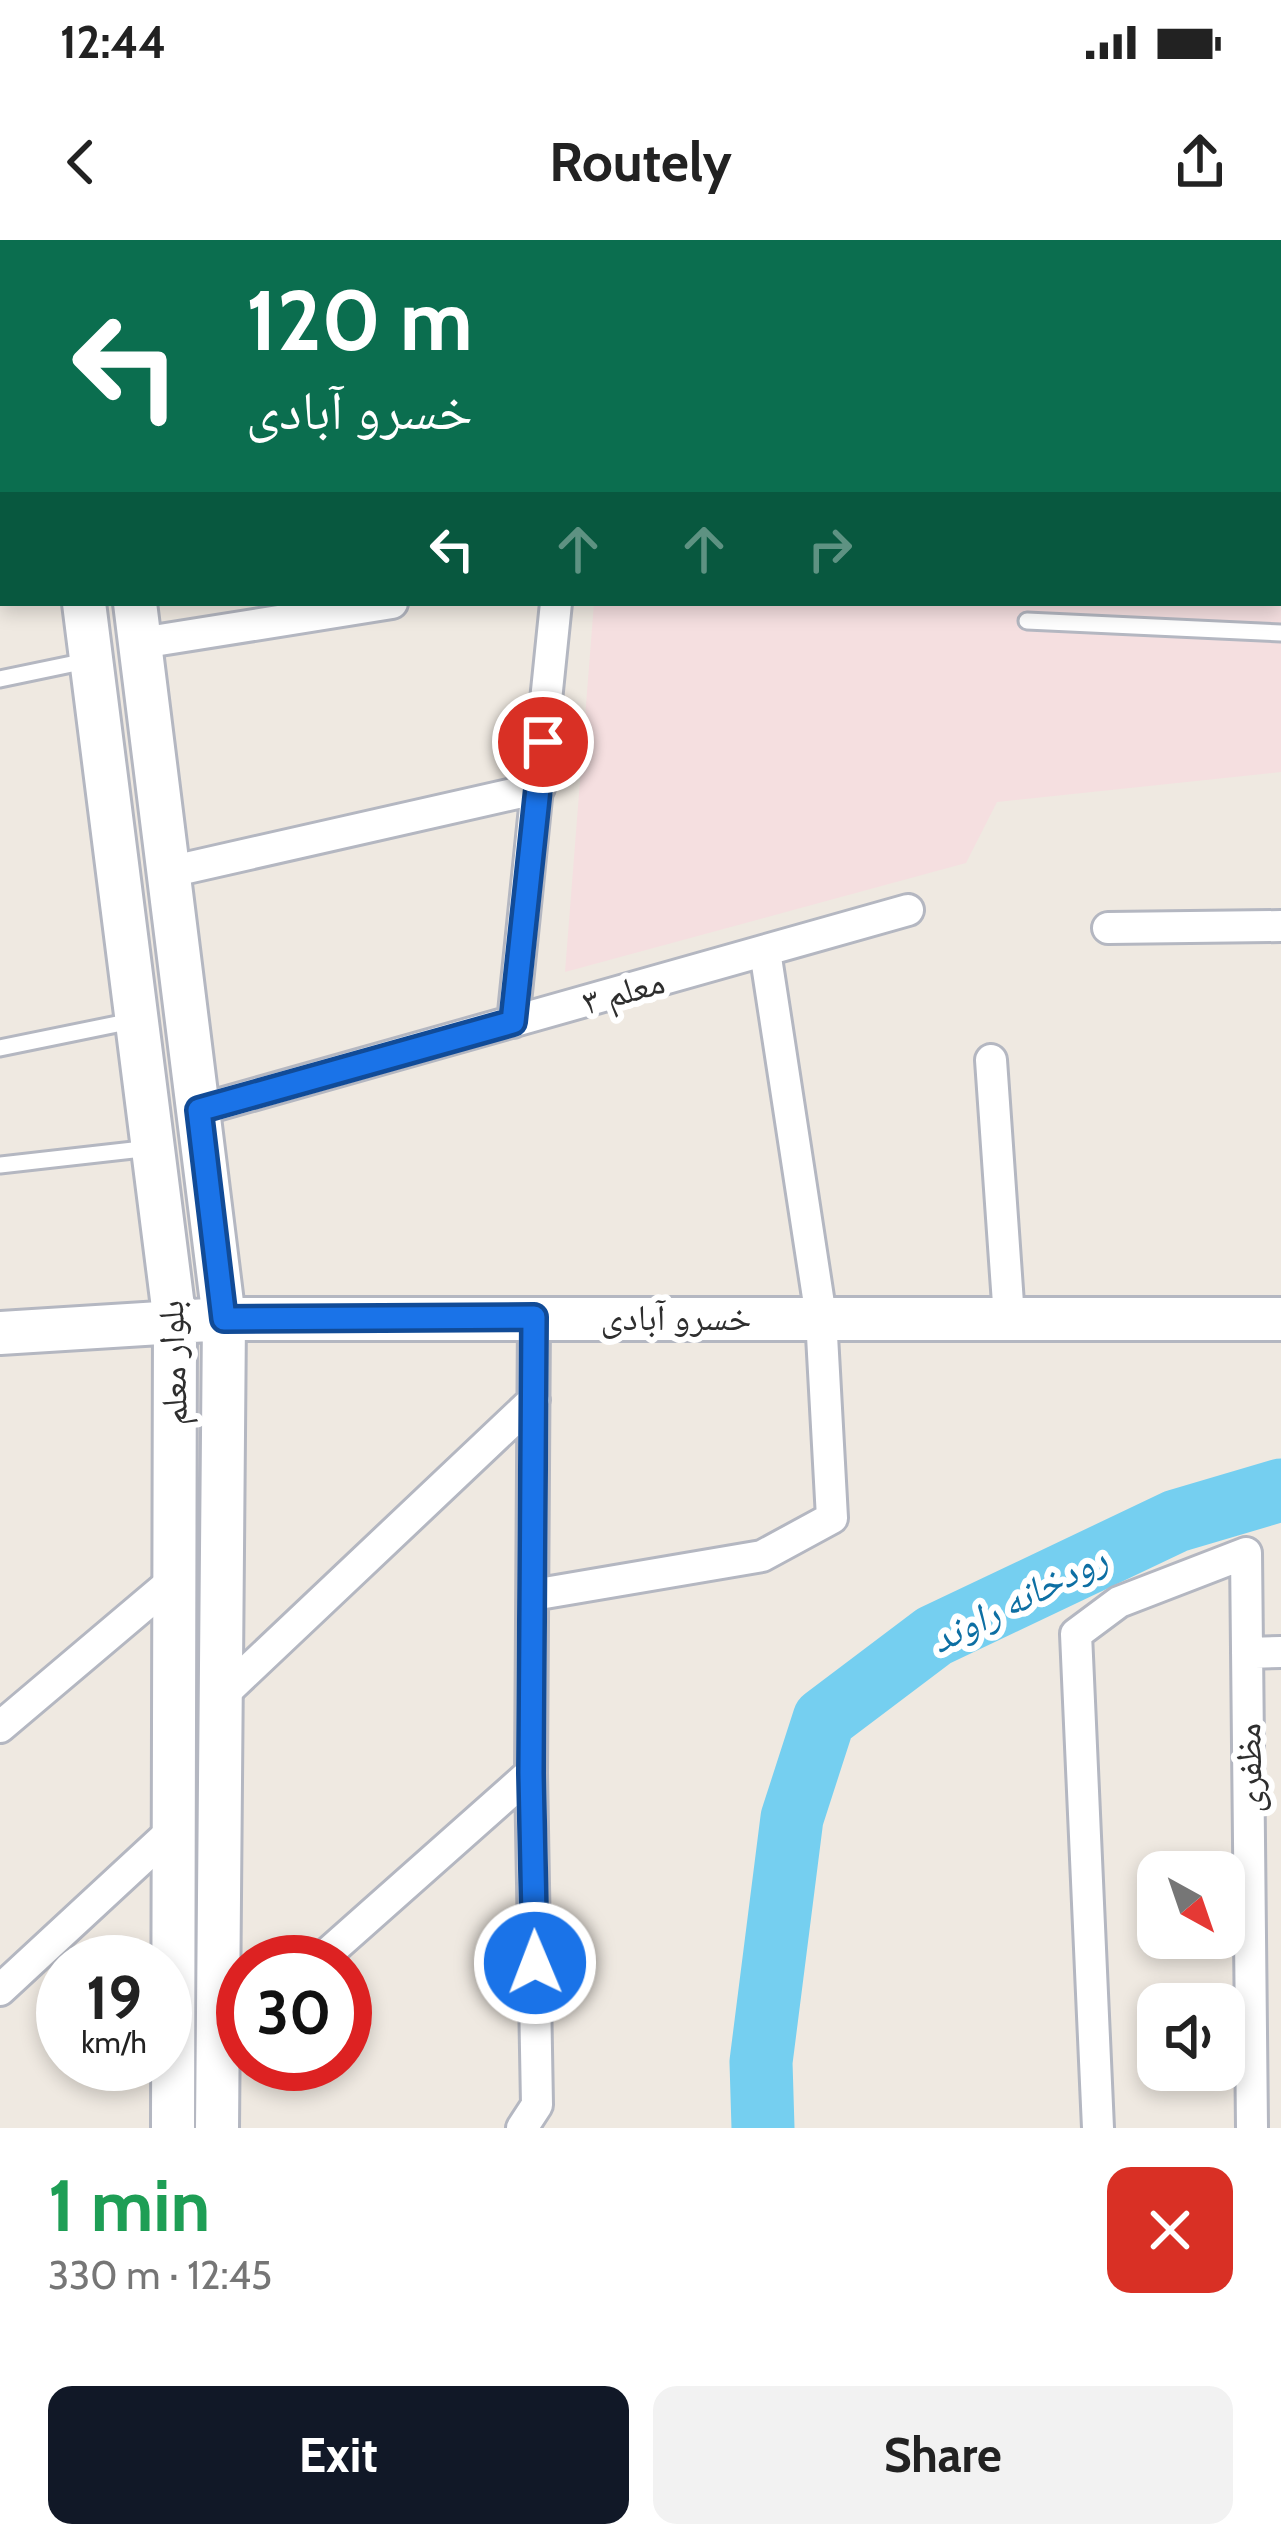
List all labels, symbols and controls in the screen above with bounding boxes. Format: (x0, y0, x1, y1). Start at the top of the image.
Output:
text: 12:44 (60, 15, 166, 69)
icon: back (48, 129, 114, 195)
text: Routely (549, 129, 732, 195)
icon: share (1167, 129, 1233, 195)
text: 120 m (246, 269, 473, 371)
icon: left (48, 288, 204, 444)
text: خسرو آبادی (246, 377, 472, 443)
icon: left (419, 516, 485, 582)
icon: ahead (545, 516, 611, 582)
icon: ahead (671, 516, 737, 582)
icon: right (797, 516, 863, 582)
pin (492, 691, 594, 793)
icon: arrive (510, 709, 576, 775)
street label: معلم ۳ (577, 958, 670, 1026)
street label: خسرو آبادی (601, 1295, 751, 1339)
street label: بلوار معلم (148, 1300, 198, 1426)
water label: رودخانه راوند (921, 1533, 1115, 1663)
street label: مظفری (1225, 1723, 1271, 1813)
north arrow (1137, 1851, 1245, 1959)
map controls (1137, 1851, 1245, 2091)
position arrow (472, 1900, 598, 2026)
speed limit sign: 30 (216, 1935, 372, 2091)
text: 19 (86, 1961, 142, 2034)
button: sound (1137, 1983, 1245, 2091)
text: km/h (81, 2024, 147, 2061)
text: 1 min (48, 2162, 210, 2249)
button: close (1107, 2167, 1233, 2293)
text: 330 m · 12:45 (48, 2251, 272, 2299)
button: Exit (48, 2386, 629, 2524)
button: Share (653, 2386, 1233, 2524)

